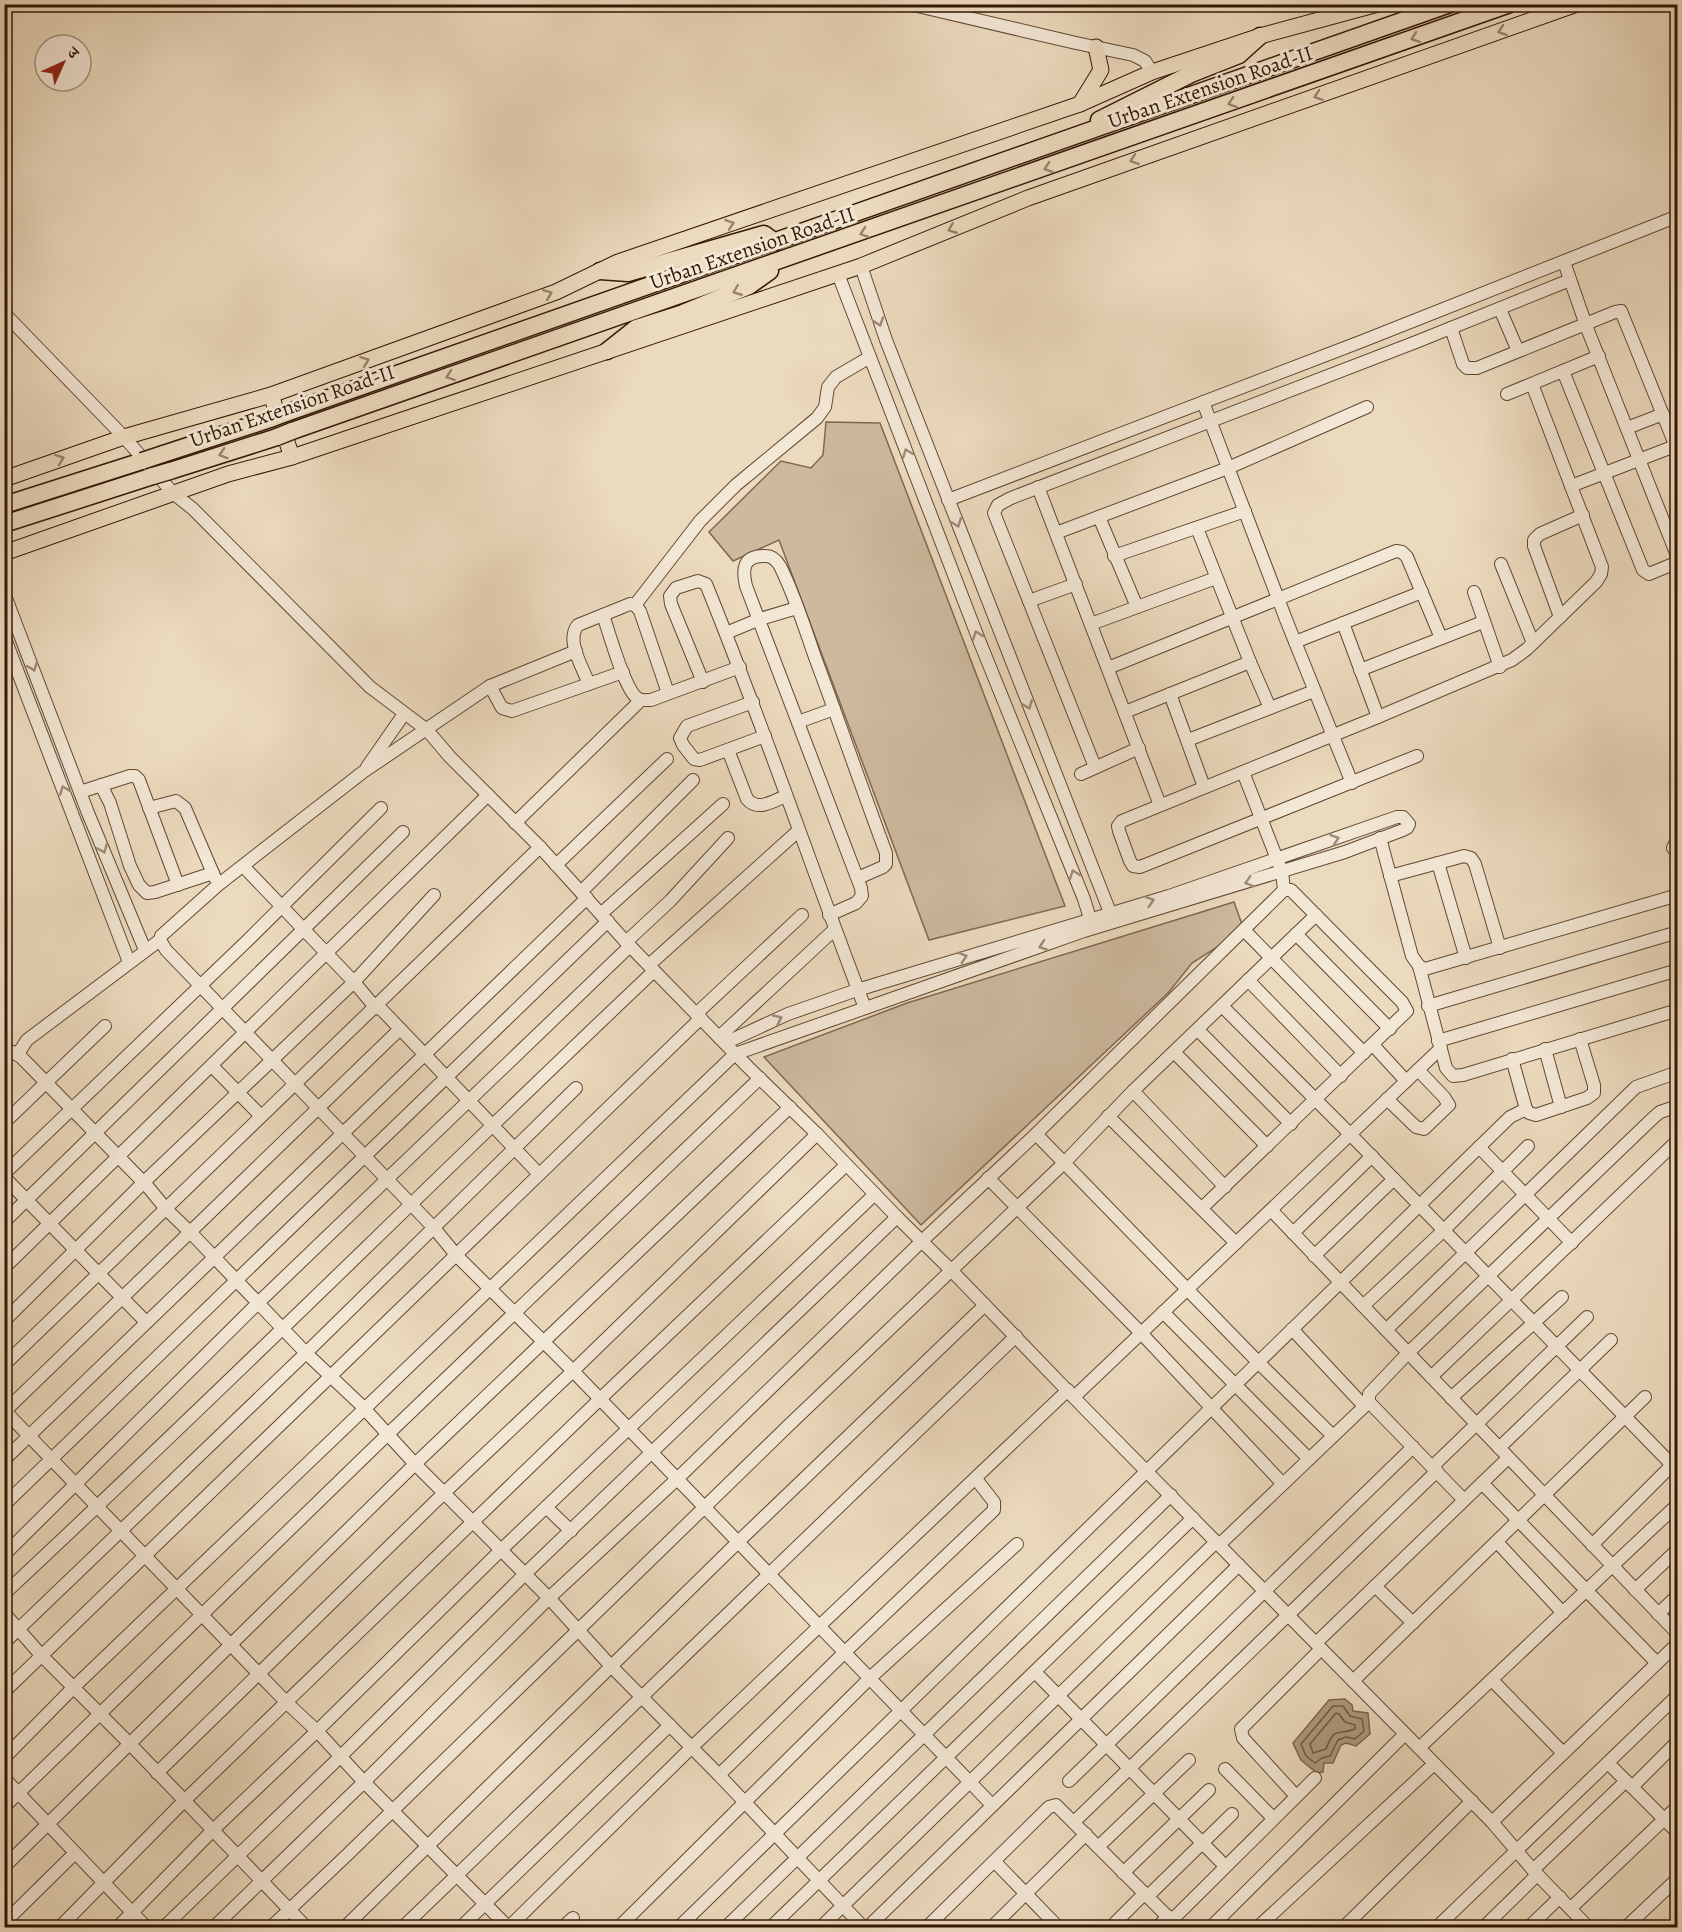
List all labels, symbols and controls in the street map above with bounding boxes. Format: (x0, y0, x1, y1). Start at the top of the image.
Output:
one-way arrow (1497, 23, 1508, 36)
one-way arrow (1411, 30, 1421, 43)
north arrow (33, 33, 93, 93)
street label: Urban Extension Road-II (1104, 39, 1316, 135)
text: उ (62, 42, 85, 65)
one-way arrow (1313, 88, 1324, 101)
one-way arrow (1227, 95, 1237, 108)
one-way arrow (1130, 153, 1140, 166)
one-way arrow (1043, 160, 1054, 173)
street label: Urban Extension Road-II (646, 200, 858, 296)
one-way arrow (724, 219, 735, 231)
one-way arrow (947, 222, 958, 234)
one-way arrow (859, 225, 870, 238)
one-way arrow (732, 284, 743, 296)
one-way arrow (542, 289, 553, 302)
one-way arrow (872, 316, 885, 327)
one-way arrow (359, 356, 370, 369)
street label: Urban Extension Road-II (186, 358, 398, 454)
one-way arrow (446, 369, 456, 382)
one-way arrow (218, 447, 229, 459)
one-way arrow (902, 448, 914, 459)
one-way arrow (54, 454, 65, 467)
one-way arrow (950, 517, 962, 528)
one-way arrow (972, 630, 984, 641)
one-way arrow (25, 661, 38, 672)
one-way arrow (1021, 699, 1033, 710)
one-way arrow (58, 785, 71, 796)
one-way arrow (1329, 834, 1340, 846)
one-way arrow (96, 843, 108, 854)
one-way arrow (1069, 869, 1081, 880)
one-way arrow (1244, 875, 1255, 887)
one-way arrow (1144, 896, 1155, 908)
one-way arrow (1038, 938, 1049, 951)
one-way arrow (957, 952, 968, 964)
one-way arrow (772, 1014, 783, 1026)

